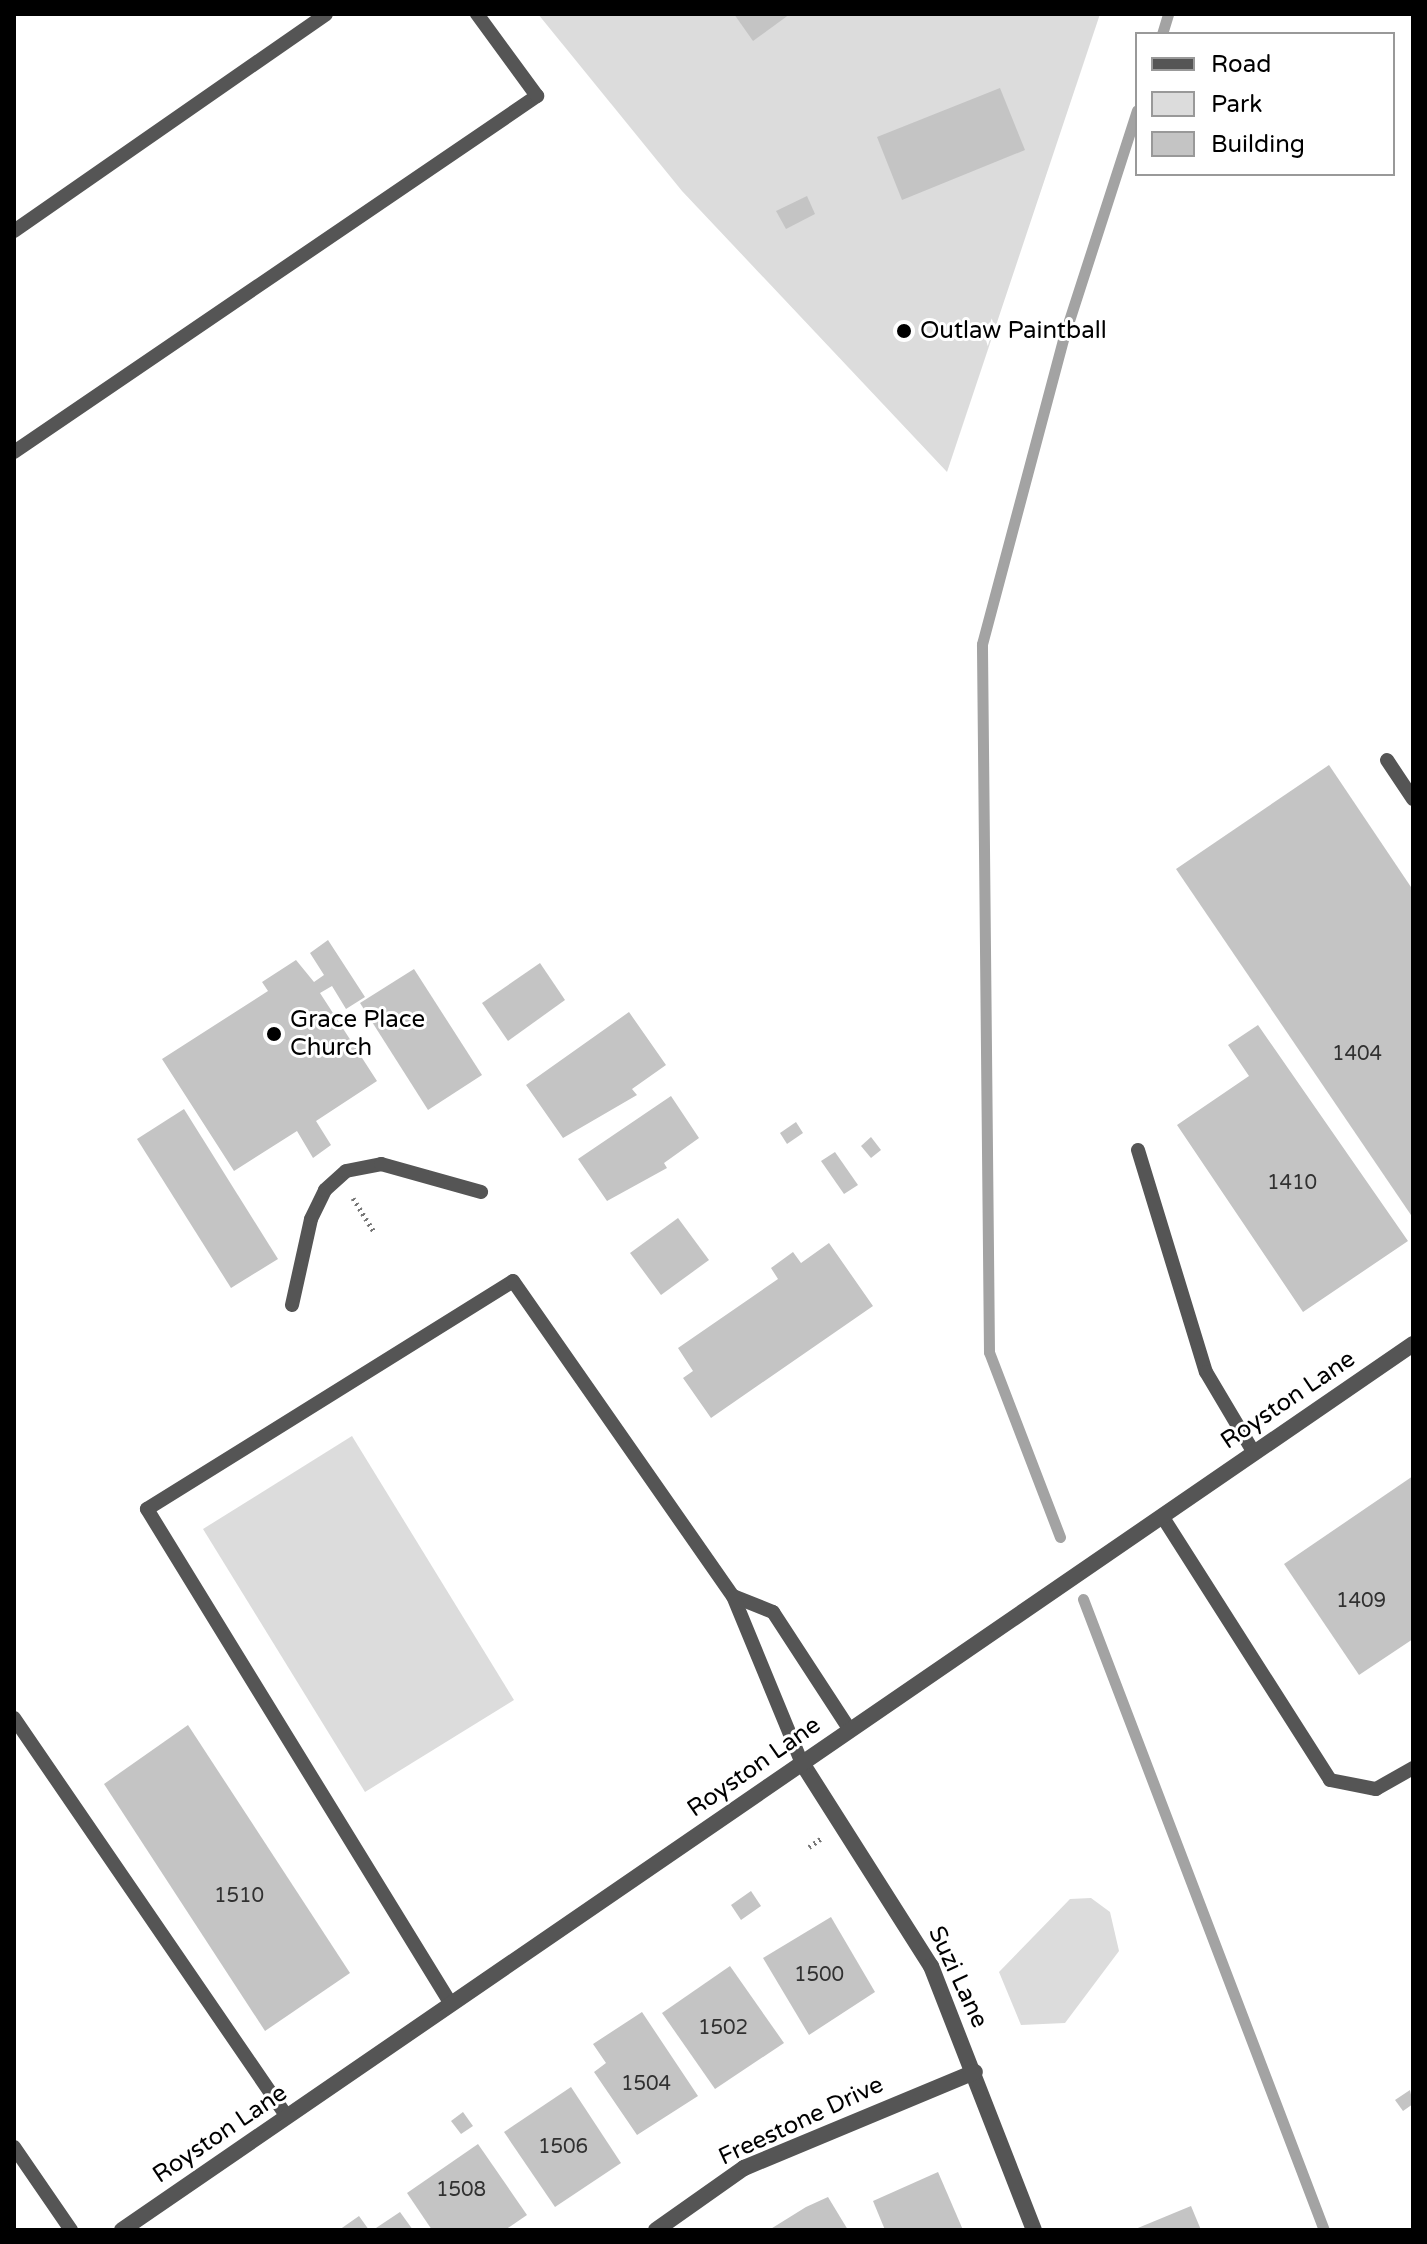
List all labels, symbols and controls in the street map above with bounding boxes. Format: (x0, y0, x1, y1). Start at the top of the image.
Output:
legend (1135, 32, 1395, 176)
text: Road (1211, 50, 1271, 79)
text: Park (1211, 90, 1262, 119)
text: Building (1211, 130, 1305, 159)
place label: Outlaw Paintball (920, 317, 1107, 345)
marker: Outlaw Paintball (895, 322, 913, 340)
place label: Grace Place Church (290, 1006, 425, 1062)
marker: Grace Place Church (265, 1025, 283, 1043)
house number: 1404 (1332, 1042, 1382, 1066)
house number: 1410 (1267, 1171, 1317, 1195)
street label: Royston Lane (1215, 1345, 1361, 1455)
house number: 1409 (1336, 1589, 1386, 1613)
street label: Royston Lane (682, 1711, 826, 1823)
house number: 1510 (214, 1884, 264, 1908)
street label: Suzi Lane (922, 1922, 994, 2032)
house number: 1500 (794, 1963, 844, 1987)
house number: 1502 (698, 2016, 748, 2040)
street label: Freestone Drive (714, 2070, 888, 2172)
house number: 1504 (621, 2072, 671, 2096)
street label: Royston Lane (147, 2079, 293, 2189)
house number: 1506 (538, 2135, 588, 2159)
house number: 1508 (436, 2178, 486, 2202)

